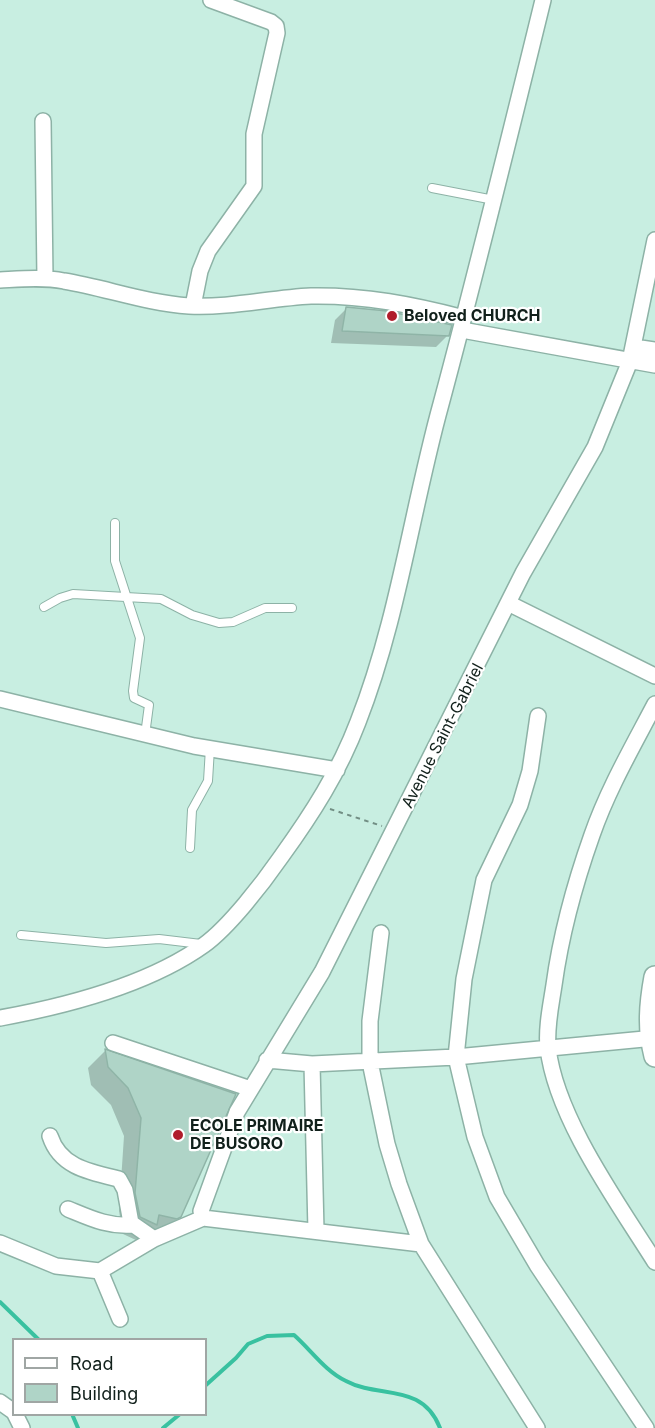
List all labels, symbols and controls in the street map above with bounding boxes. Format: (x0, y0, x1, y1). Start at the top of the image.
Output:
place label: Beloved CHURCH (404, 306, 540, 326)
marker: Beloved CHURCH (385, 309, 399, 323)
street label: Avenue Saint-Gabriel (398, 661, 488, 811)
place label: ECOLE PRIMAIRE DE BUSORO (190, 1116, 323, 1154)
marker: ECOLE PRIMAIRE DE BUSORO (171, 1128, 185, 1142)
legend (12, 1338, 207, 1416)
text: Road (70, 1353, 113, 1374)
text: Building (70, 1383, 138, 1404)

